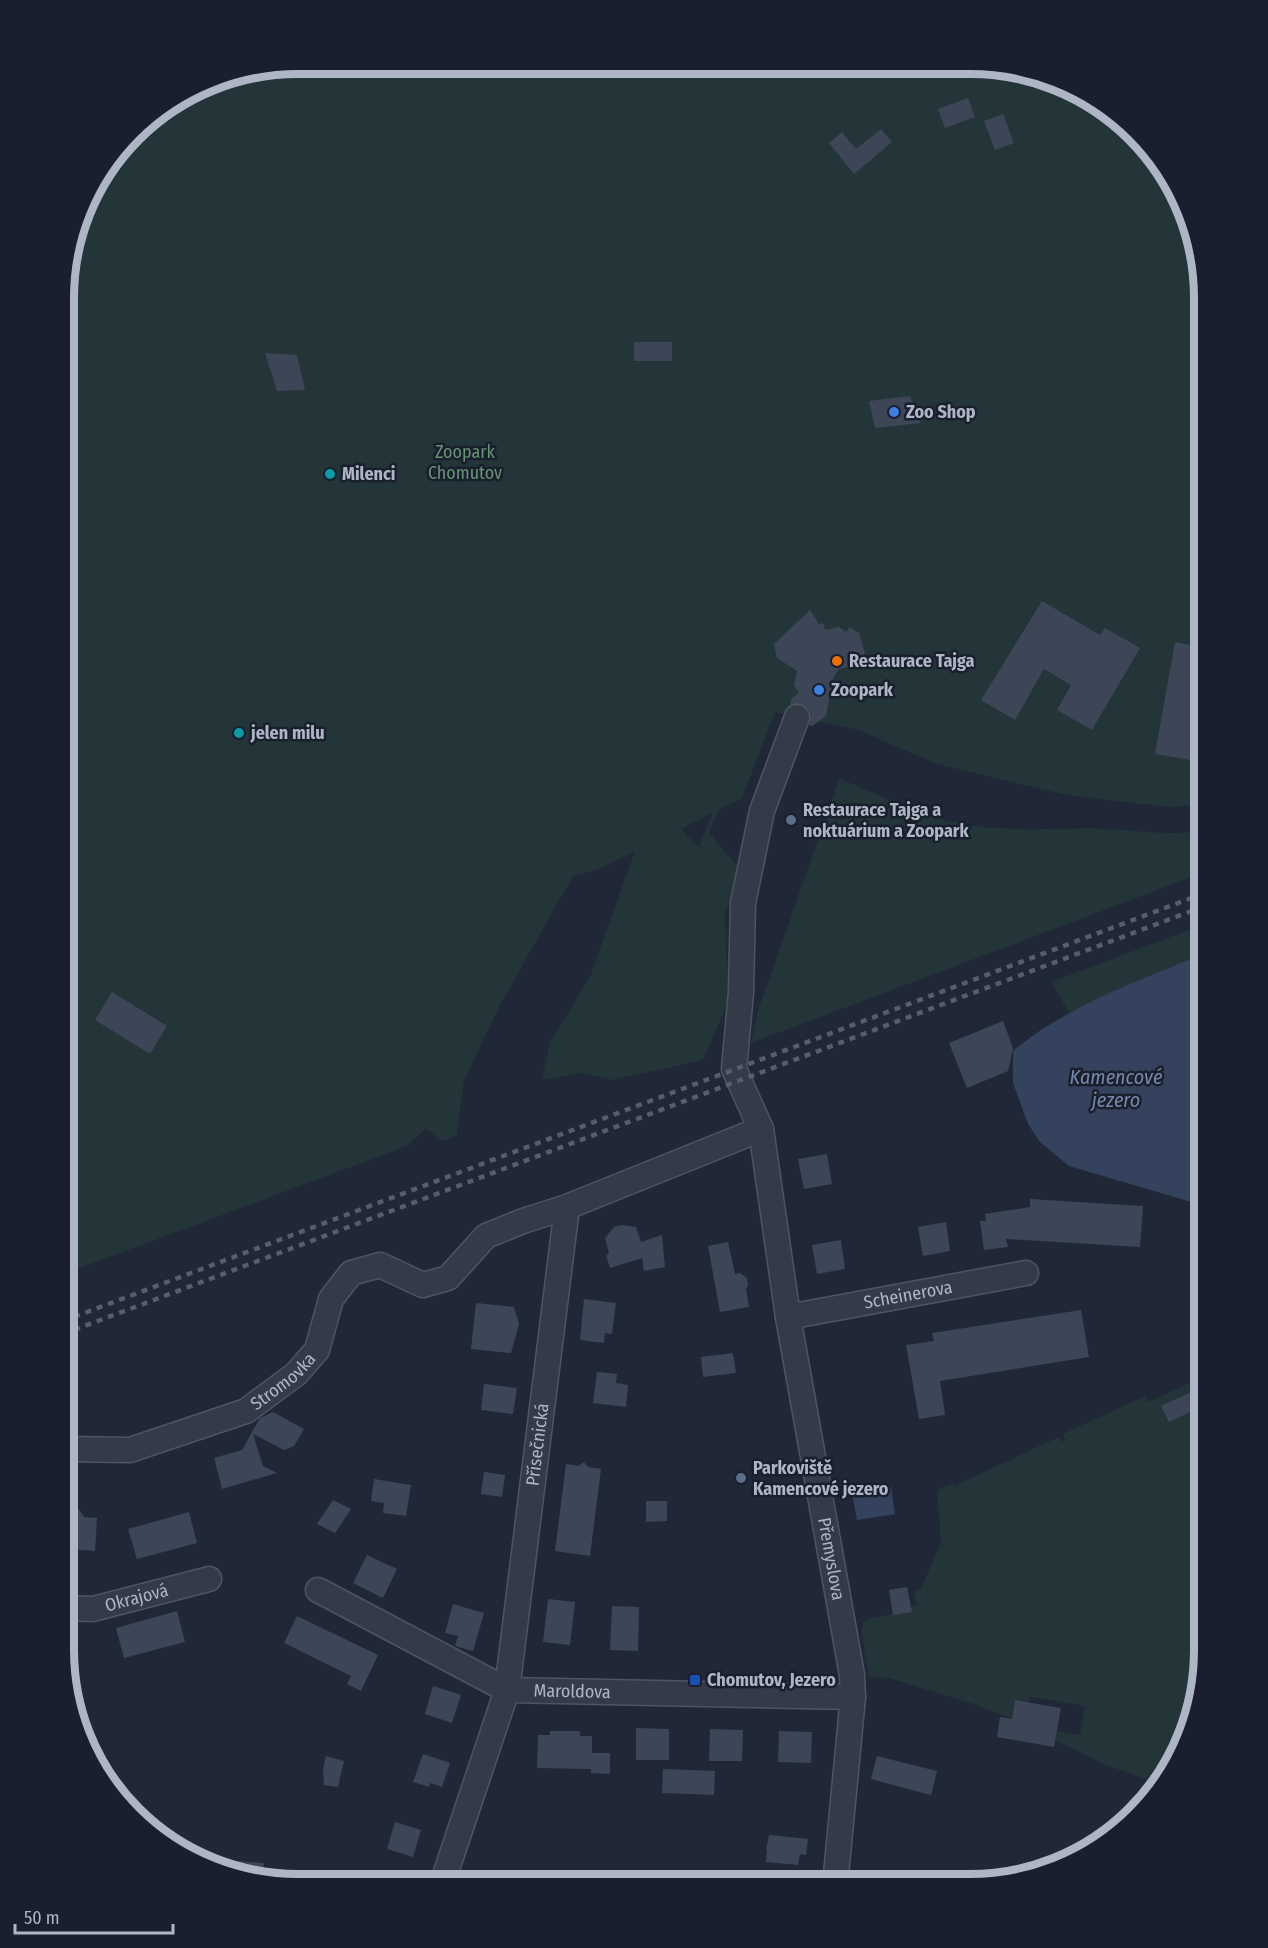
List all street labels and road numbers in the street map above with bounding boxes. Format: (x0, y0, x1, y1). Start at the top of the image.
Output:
street label: Scheinerova (862, 1276, 954, 1314)
street label: Stromovka (246, 1348, 321, 1415)
street label: Přísečnická (521, 1402, 554, 1487)
street label: Přemyslova (813, 1516, 849, 1602)
street label: Okrajová (103, 1579, 171, 1616)
street label: Maroldova (533, 1680, 611, 1703)

